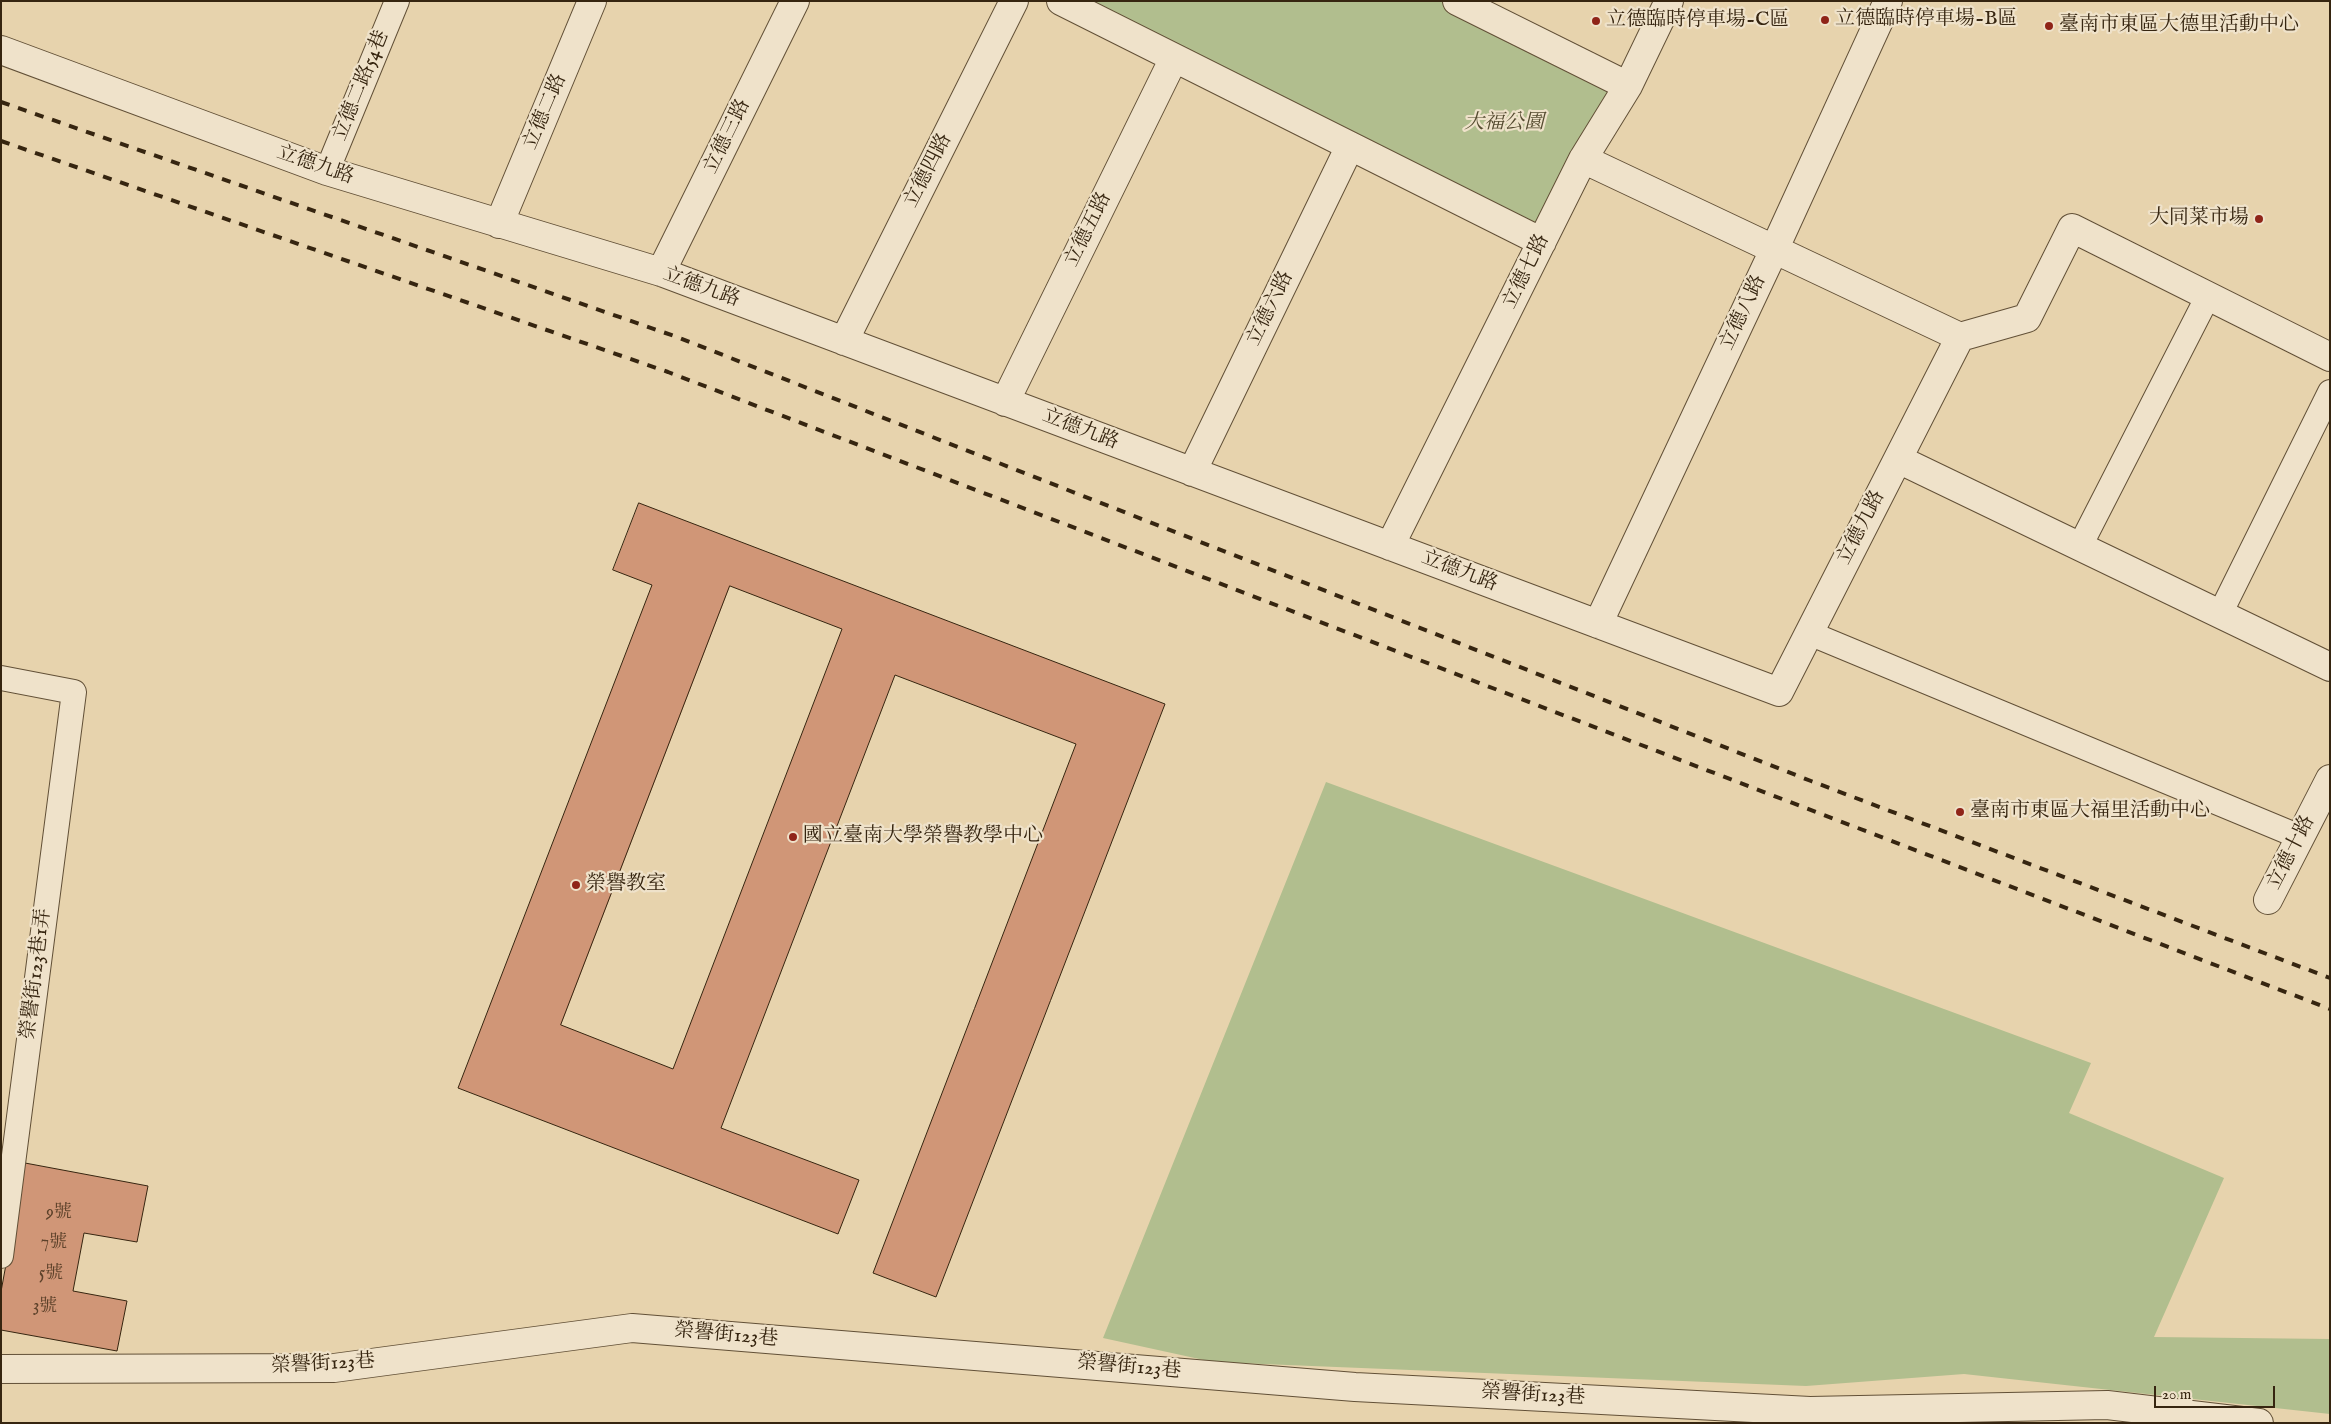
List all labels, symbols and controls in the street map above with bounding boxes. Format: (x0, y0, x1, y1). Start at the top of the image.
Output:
place label: 立德臨時停車場-B區 (1835, 8, 2018, 32)
place label: 立德臨時停車場-C區 (1606, 9, 1790, 33)
marker: 立德臨時停車場-B區 (1819, 14, 1831, 26)
place label: 臺南市東區大德里活動中心 (2059, 14, 2299, 38)
marker: 立德臨時停車場-C區 (1590, 15, 1602, 27)
marker: 臺南市東區大德里活動中心 (2043, 20, 2055, 32)
street label: 立德二路54巷 (329, 27, 395, 145)
street label: 立德二路 (519, 70, 573, 154)
street label: 立德三路 (700, 96, 756, 178)
park label: 大福公園 (1464, 112, 1544, 136)
street label: 立德四路 (900, 130, 958, 212)
street label: 立德九路 (273, 142, 357, 190)
street label: 立德五路 (1061, 189, 1117, 271)
place label: 大同菜市場 (2149, 207, 2249, 231)
marker: 大同菜市場 (2253, 213, 2265, 225)
street label: 立德七路 (1499, 231, 1555, 313)
street label: 立德九路 (659, 263, 743, 313)
street label: 立德六路 (1243, 268, 1299, 350)
street label: 立德八路 (1716, 272, 1772, 354)
street label: 立德九路 (1038, 404, 1122, 456)
street label: 立德九路 (1833, 487, 1891, 569)
street label: 立德九路 (1417, 546, 1501, 598)
place label: 臺南市東區大福里活動中心 (1970, 800, 2210, 824)
marker: 臺南市東區大福里活動中心 (1954, 806, 1966, 818)
street label: 立德十路 (2263, 812, 2321, 894)
place label: 國立臺南大學榮譽教學中心 (803, 825, 1043, 849)
marker: 國立臺南大學榮譽教學中心 (787, 831, 799, 843)
place label: 榮譽教室 (586, 873, 666, 897)
marker: 榮譽教室 (570, 879, 582, 891)
street label: 榮譽街123巷1弄 (17, 907, 57, 1041)
house number: 9號 (46, 1202, 72, 1224)
house number: 7號 (41, 1232, 67, 1254)
house number: 5號 (39, 1263, 63, 1285)
house number: 3號 (33, 1296, 57, 1318)
street label: 榮譽街123巷 (673, 1320, 779, 1352)
street label: 榮譽街123巷 (270, 1350, 376, 1380)
street label: 榮譽街123巷 (1076, 1352, 1182, 1384)
scale bar (2156, 1376, 2277, 1408)
street label: 榮譽街123巷 (1480, 1381, 1586, 1411)
text: 20 m (2162, 1385, 2191, 1404)

